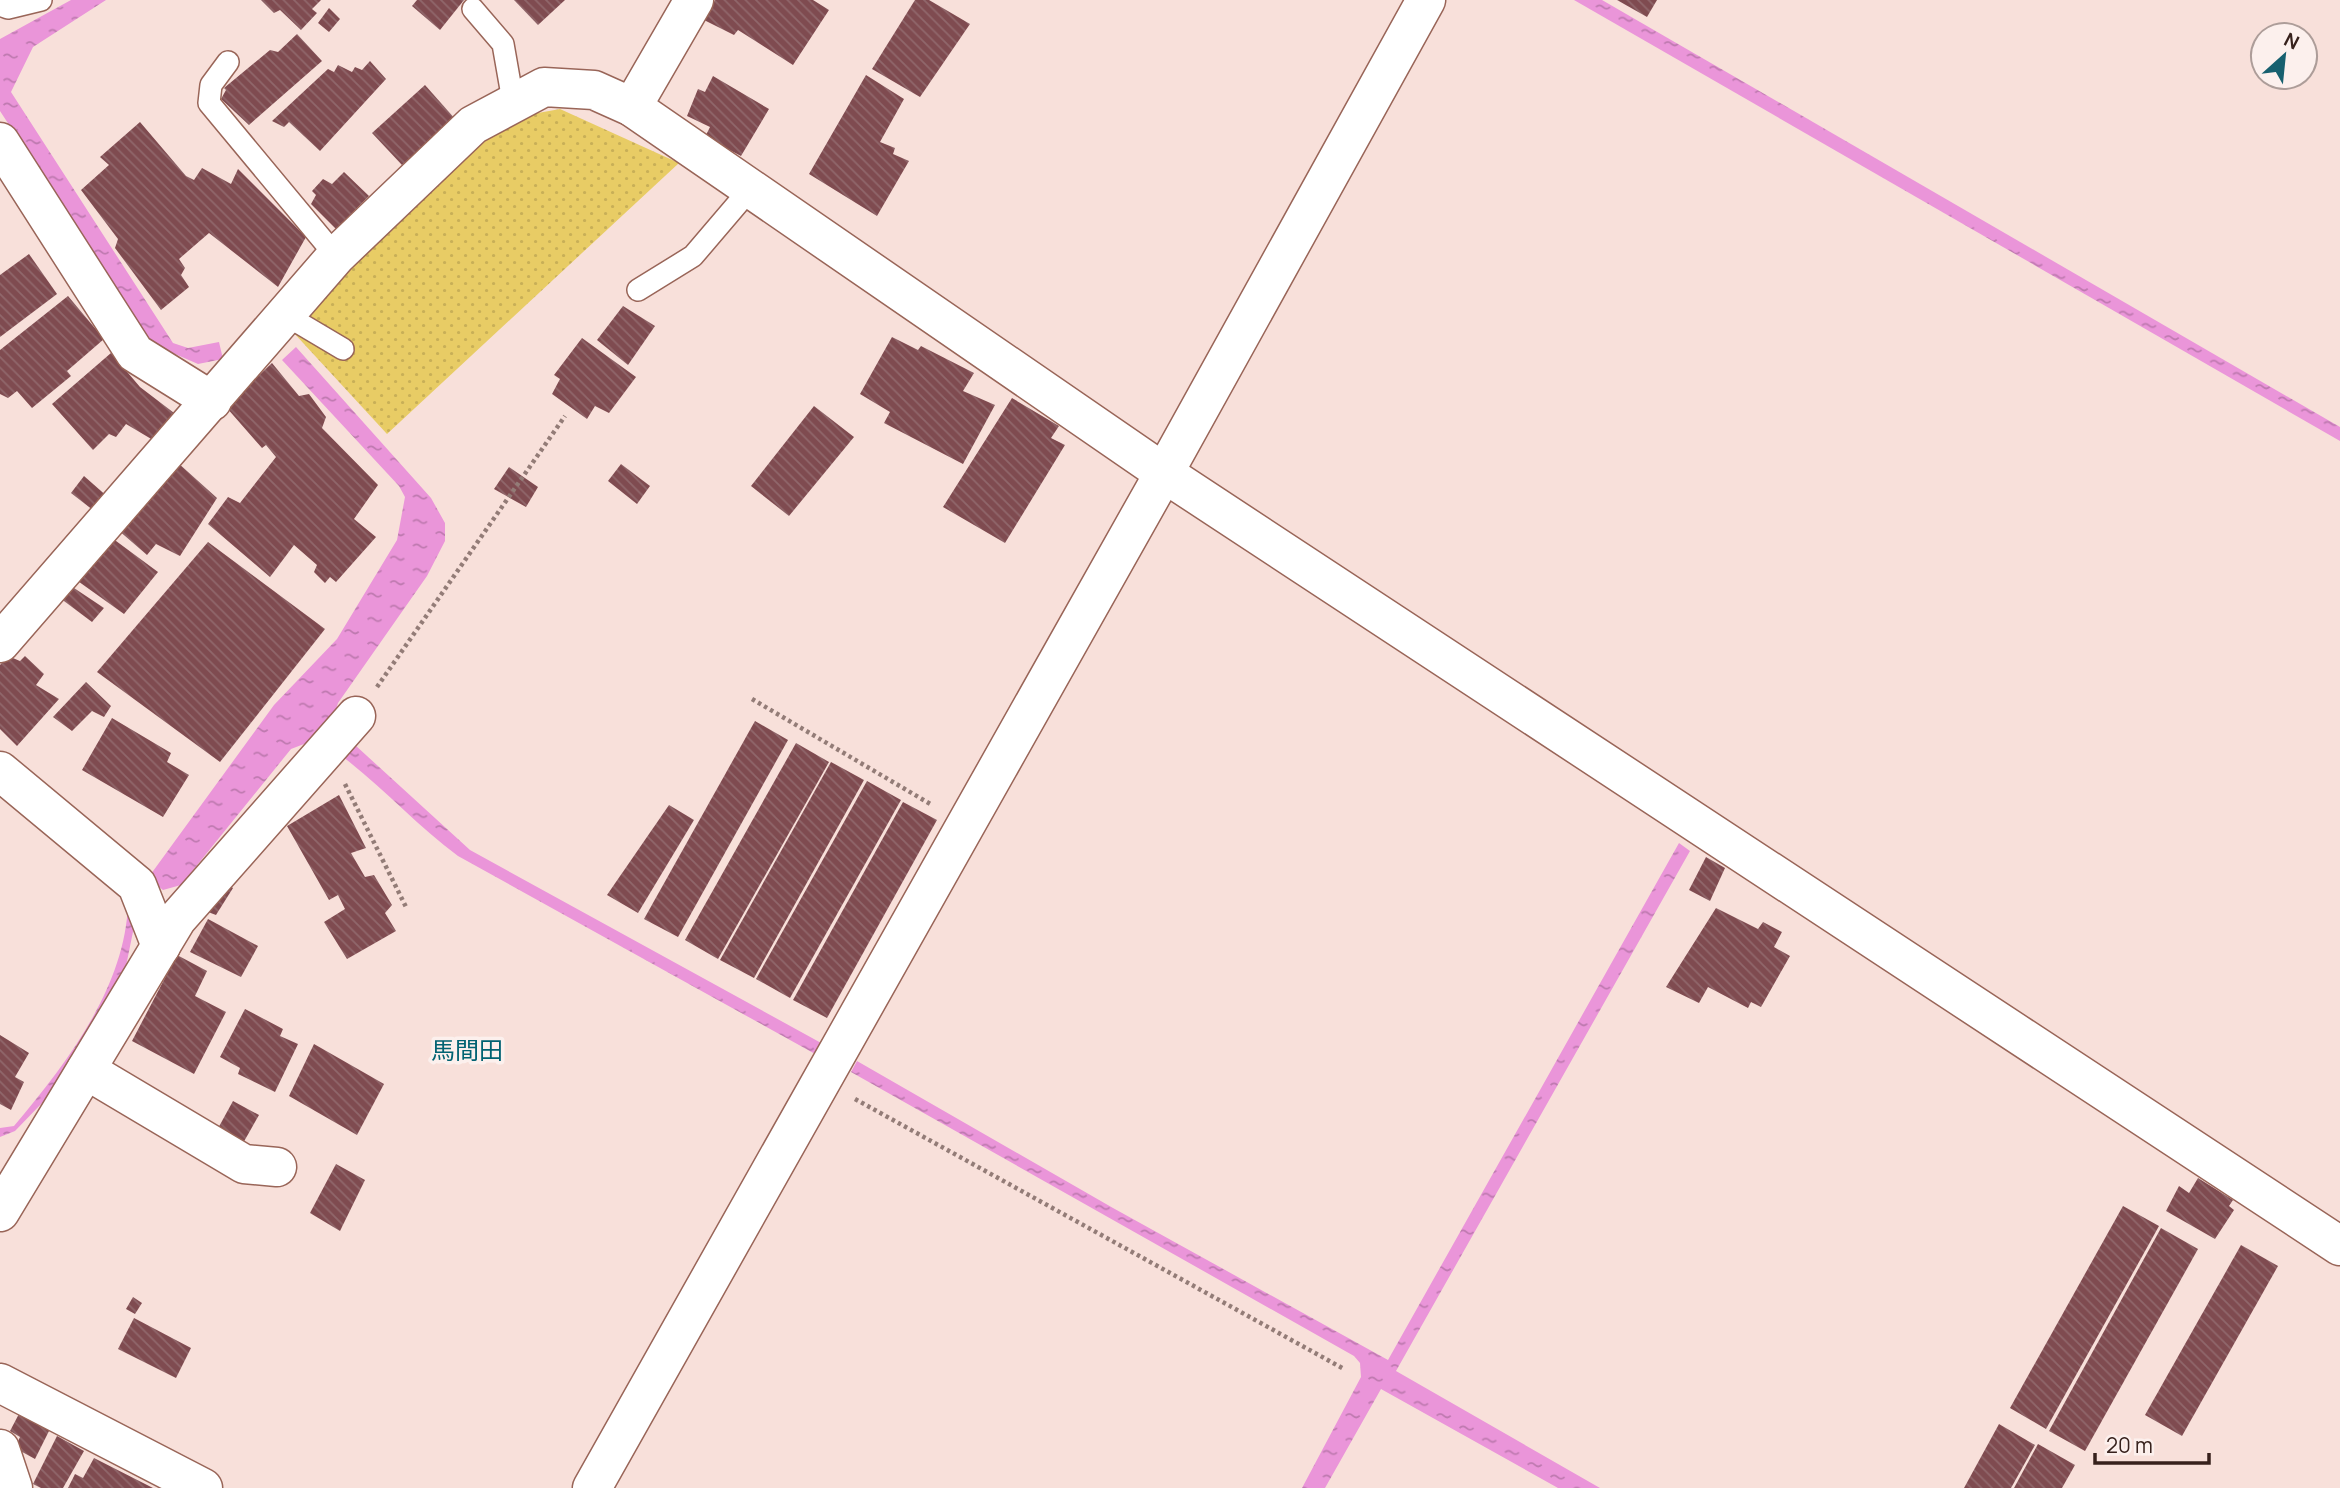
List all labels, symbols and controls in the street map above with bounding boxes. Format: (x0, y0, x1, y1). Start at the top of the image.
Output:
north arrow (2249, 21, 2319, 91)
text: N (2280, 26, 2304, 56)
district label: 馬間田 (431, 1033, 503, 1066)
scale bar (2095, 1422, 2209, 1466)
text: 20 m (2106, 1431, 2153, 1459)

